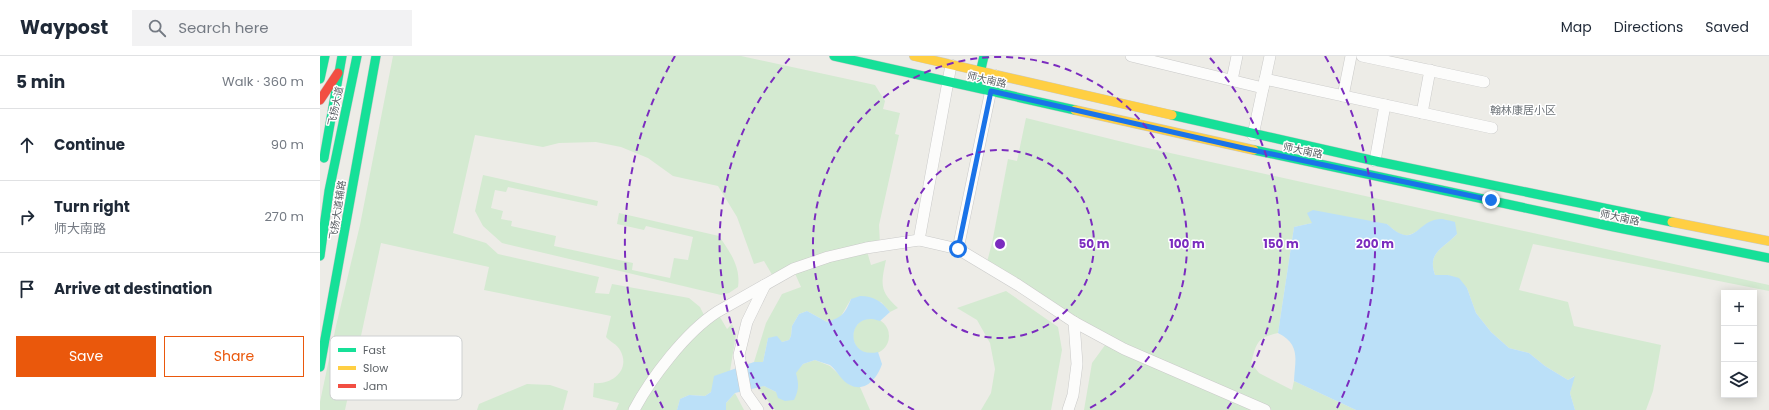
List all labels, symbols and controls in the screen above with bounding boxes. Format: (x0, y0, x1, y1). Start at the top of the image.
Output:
search box (132, 10, 412, 46)
text: Waypost (20, 14, 108, 41)
icon: search (146, 17, 168, 39)
text: Search here (178, 17, 269, 38)
text: Map (1561, 17, 1592, 37)
text: Directions (1614, 17, 1683, 37)
text: Saved (1705, 17, 1749, 37)
street label: 师大南路 (966, 68, 1008, 91)
text: 5 min (16, 70, 65, 94)
text: Walk · 360 m (222, 72, 304, 91)
street label: 飞扬大道 (324, 85, 347, 127)
district label: 翰林康居小区 (1490, 102, 1556, 118)
icon: ahead (16, 134, 38, 156)
text: Continue (54, 134, 125, 155)
text: 90 m (271, 135, 304, 154)
street label: 师大南路 (1282, 139, 1324, 162)
street label: 飞扬大道辅路 (325, 179, 350, 241)
route end (1482, 191, 1500, 209)
text: Turn right (54, 196, 130, 217)
icon: right (16, 206, 38, 228)
street label: 师大南路 (1599, 206, 1641, 229)
text: 270 m (264, 207, 304, 226)
text: 师大南路 (54, 219, 106, 238)
text: 50 m (1079, 235, 1110, 252)
text: 100 m (1169, 235, 1205, 252)
text: 150 m (1263, 235, 1299, 252)
text: 200 m (1356, 235, 1394, 252)
centre of rings (993, 237, 1007, 251)
route start (949, 240, 967, 258)
icon: arrive (16, 278, 38, 300)
text: Arrive at destination (54, 278, 212, 299)
map controls (1721, 290, 1757, 398)
button: + (1721, 290, 1757, 326)
button: − (1721, 326, 1757, 362)
button: Save (16, 336, 156, 377)
button: Share (164, 336, 304, 377)
legend (330, 336, 462, 400)
text: Fast (363, 342, 386, 358)
text: Slow (363, 360, 388, 376)
button: layers (1721, 362, 1757, 398)
text: Jam (363, 378, 388, 394)

